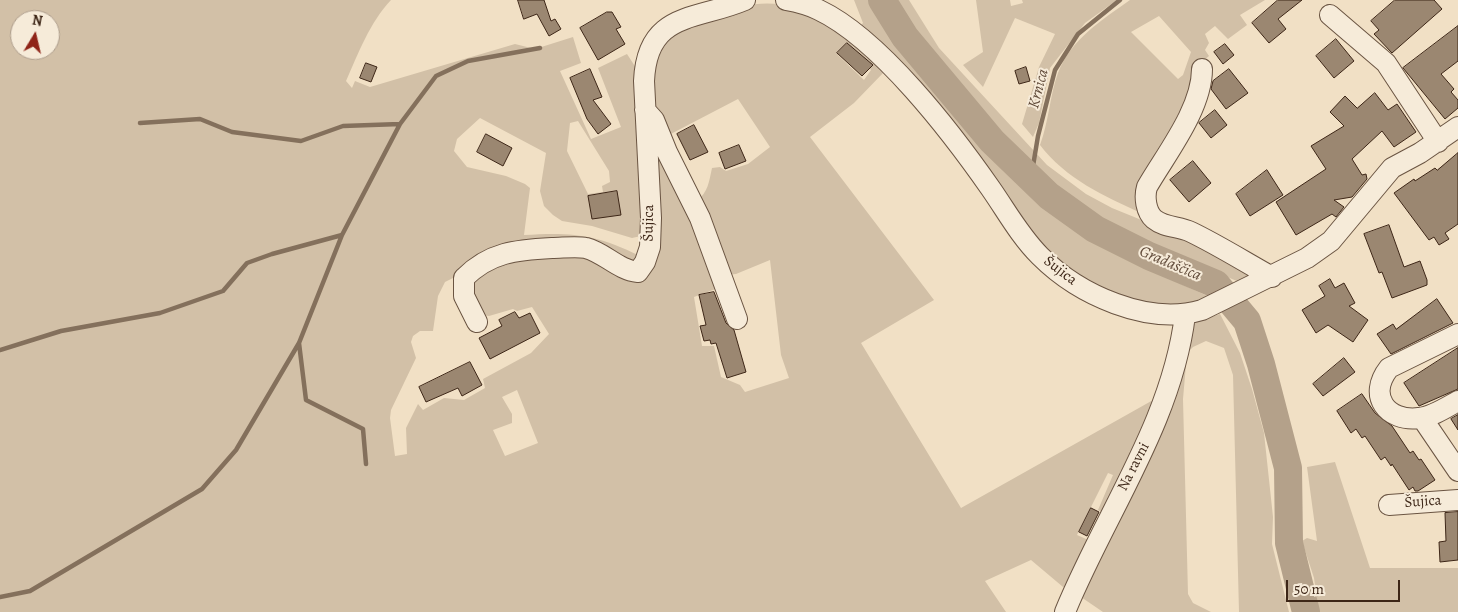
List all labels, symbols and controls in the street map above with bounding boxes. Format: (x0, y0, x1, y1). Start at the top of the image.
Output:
north arrow (10, 10, 60, 60)
text: N (31, 10, 44, 31)
water label: Krnica (1025, 67, 1053, 111)
street label: Šujica (640, 204, 658, 242)
water label: Gradaščica (1136, 242, 1204, 286)
street label: Šujica (1040, 252, 1080, 290)
street label: Na ravni (1114, 440, 1154, 494)
street label: Šujica (1404, 492, 1442, 512)
scale bar (1288, 570, 1402, 602)
text: 50 m (1294, 579, 1324, 599)

